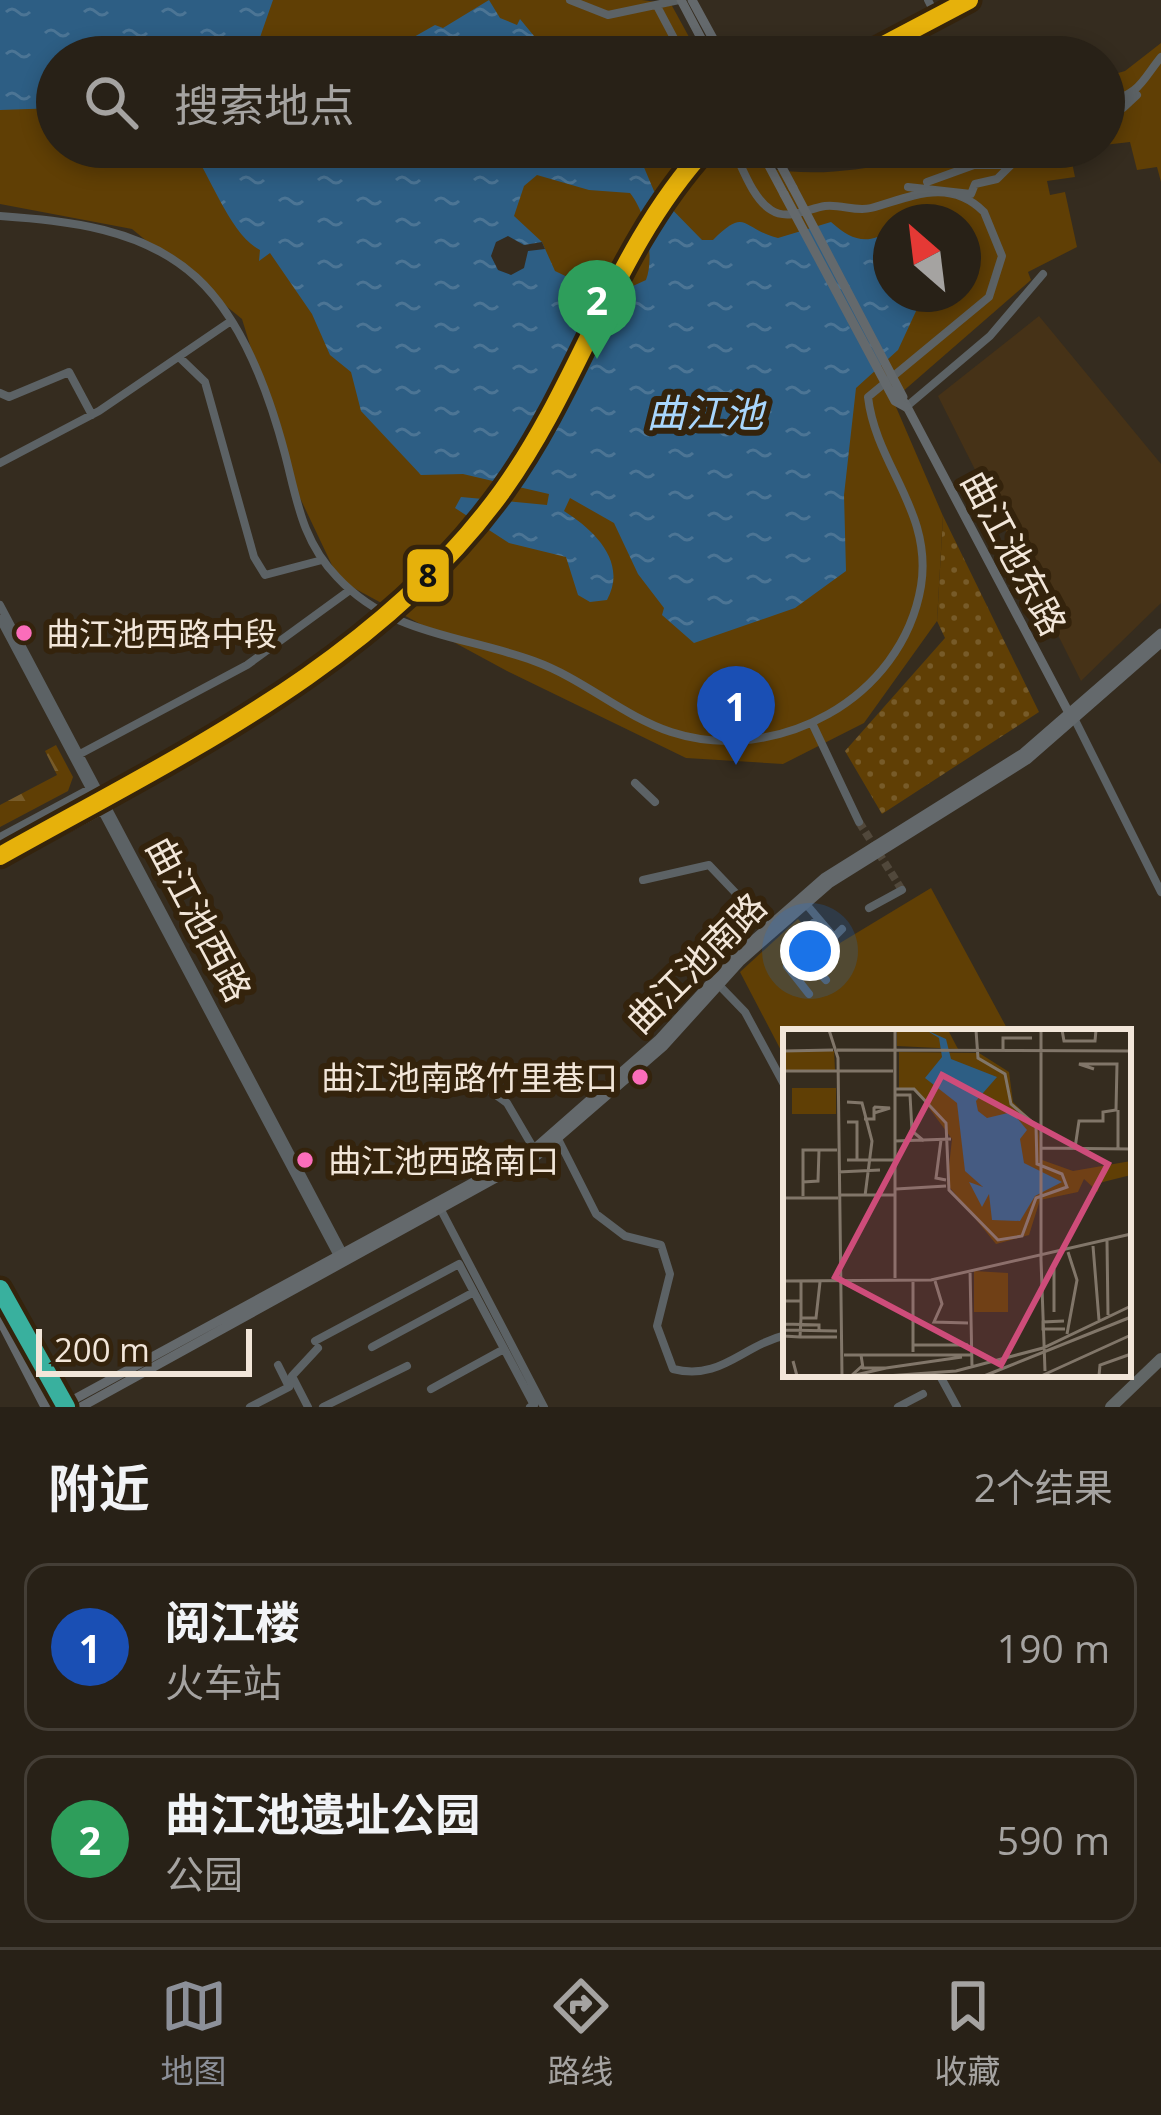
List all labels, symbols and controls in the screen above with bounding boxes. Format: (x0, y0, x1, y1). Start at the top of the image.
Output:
search box (36, 36, 1125, 168)
icon: search (78, 69, 144, 135)
text: 搜索地点 (174, 74, 354, 135)
north arrow (873, 204, 981, 312)
pin: 2 (558, 260, 636, 359)
water label: 曲江池 (646, 385, 767, 438)
street label: 曲江池东路 (951, 462, 1078, 644)
line badge: 8 (405, 547, 451, 604)
text: 8 (419, 552, 437, 597)
place label: 曲江池西路中段 (46, 611, 277, 656)
marker: 曲江池西路中段 (13, 622, 35, 644)
pin: 1 (697, 666, 775, 765)
street label: 曲江池西路 (136, 828, 263, 1010)
street label: 曲江池南路 (615, 882, 777, 1044)
your location (780, 921, 840, 981)
inset map (783, 1029, 1131, 1377)
place label: 曲江池南路竹里巷口 (321, 1055, 618, 1100)
marker: 曲江池南路竹里巷口 (629, 1066, 651, 1088)
place label: 曲江池西路南口 (328, 1138, 559, 1183)
marker: 曲江池西路南口 (294, 1149, 316, 1171)
scale bar (36, 1323, 252, 1376)
text: 200 m (54, 1327, 150, 1372)
text: 附近 (48, 1452, 150, 1522)
text: 2个结果 (974, 1460, 1113, 1513)
text: 阅江楼 (165, 1591, 300, 1652)
text: 1 (79, 1621, 101, 1674)
text: 190 m (997, 1621, 1110, 1674)
text: 火车站 (165, 1655, 282, 1708)
text: 曲江池遗址公园 (165, 1783, 480, 1844)
text: 2 (79, 1813, 101, 1866)
text: 590 m (997, 1813, 1110, 1866)
text: 公园 (165, 1847, 243, 1900)
tab: 地图 (161, 1973, 227, 2093)
tab: 路线 (548, 1973, 614, 2093)
tab: 收藏 (935, 1973, 1001, 2093)

